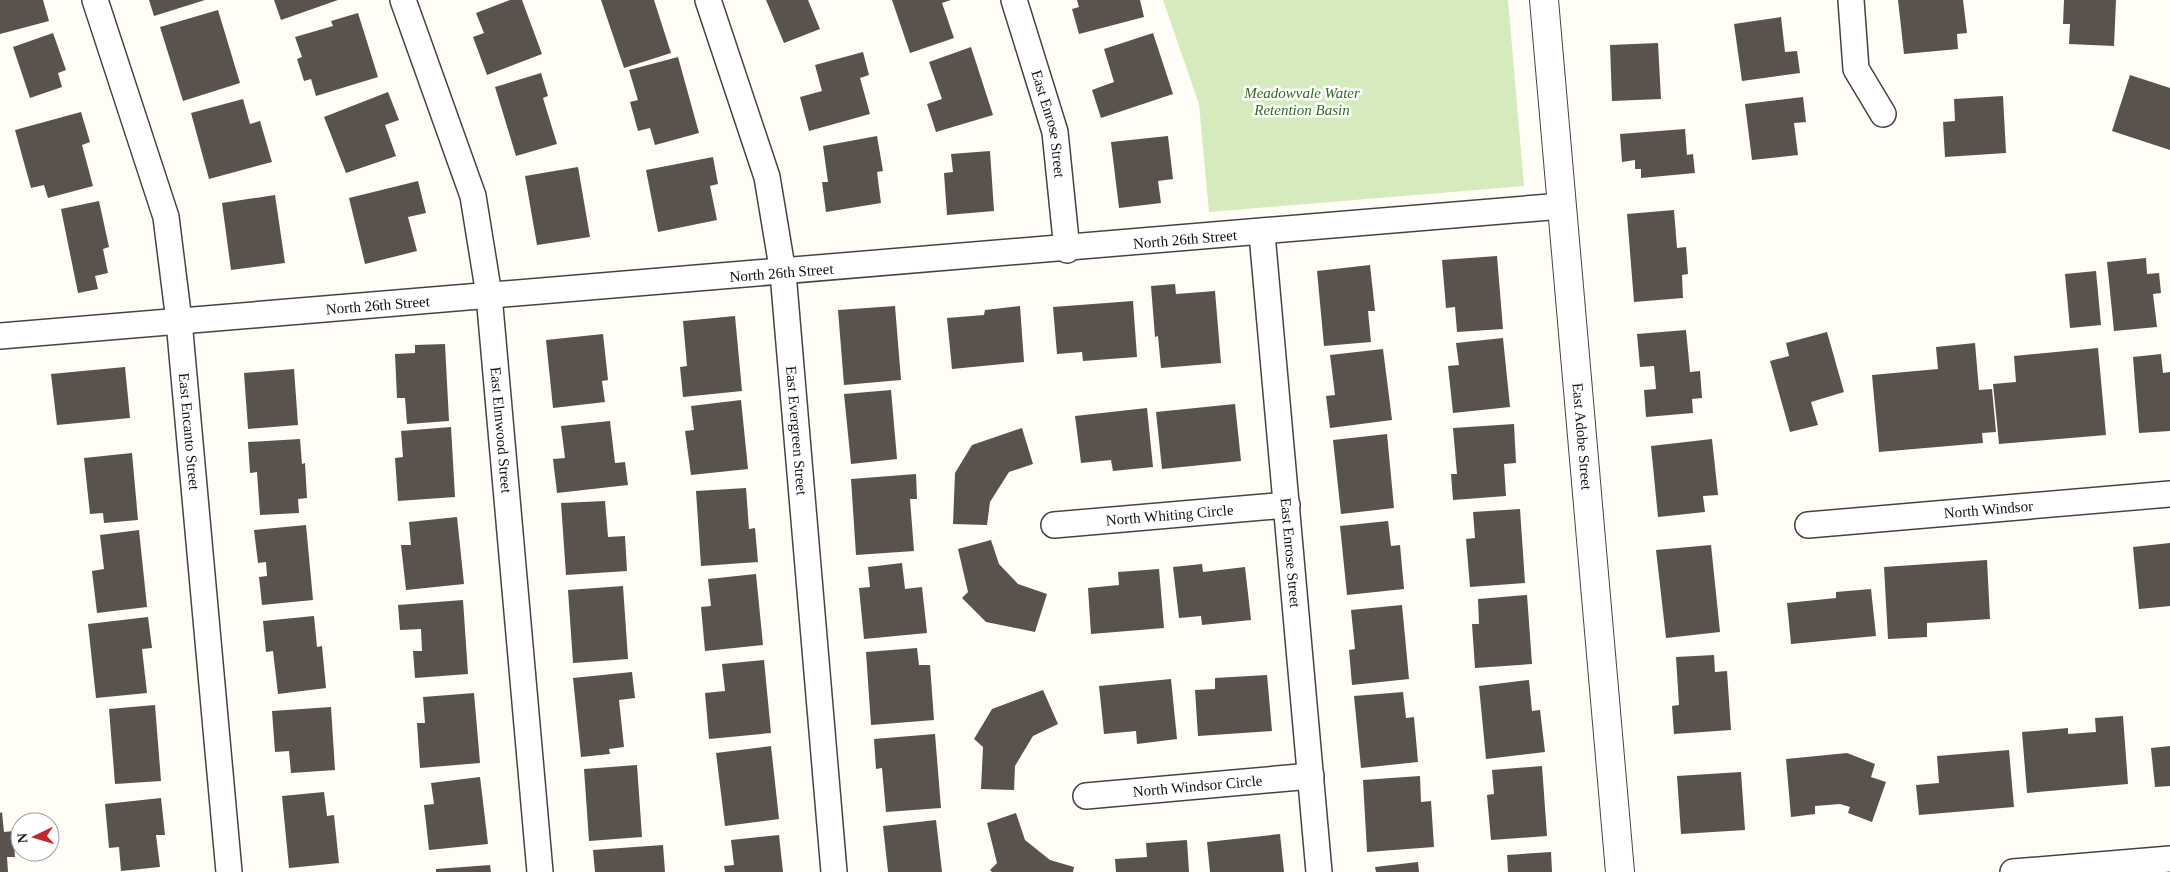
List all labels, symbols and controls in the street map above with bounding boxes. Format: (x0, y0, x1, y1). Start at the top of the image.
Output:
street label: East Enrose Street (1028, 68, 1068, 179)
park label: Meadowvale Water Retention Basin (1243, 85, 1360, 118)
street label: North 26th Street (1132, 227, 1239, 252)
street label: North 26th Street (729, 261, 835, 285)
street label: North 26th Street (325, 293, 431, 317)
street label: East Evergreen Street (783, 365, 810, 497)
street label: East Elmwood Street (487, 366, 515, 495)
street label: East Encanto Street (176, 372, 202, 492)
street label: East Adobe Street (1569, 382, 1595, 491)
street label: East Enrose Street (1278, 497, 1303, 609)
street label: North Windsor (1943, 498, 2034, 521)
street label: North Whiting Circle (1105, 502, 1234, 529)
street label: North Windsor Circle (1132, 772, 1263, 800)
north arrow (10, 812, 60, 862)
text: N (15, 832, 30, 844)

